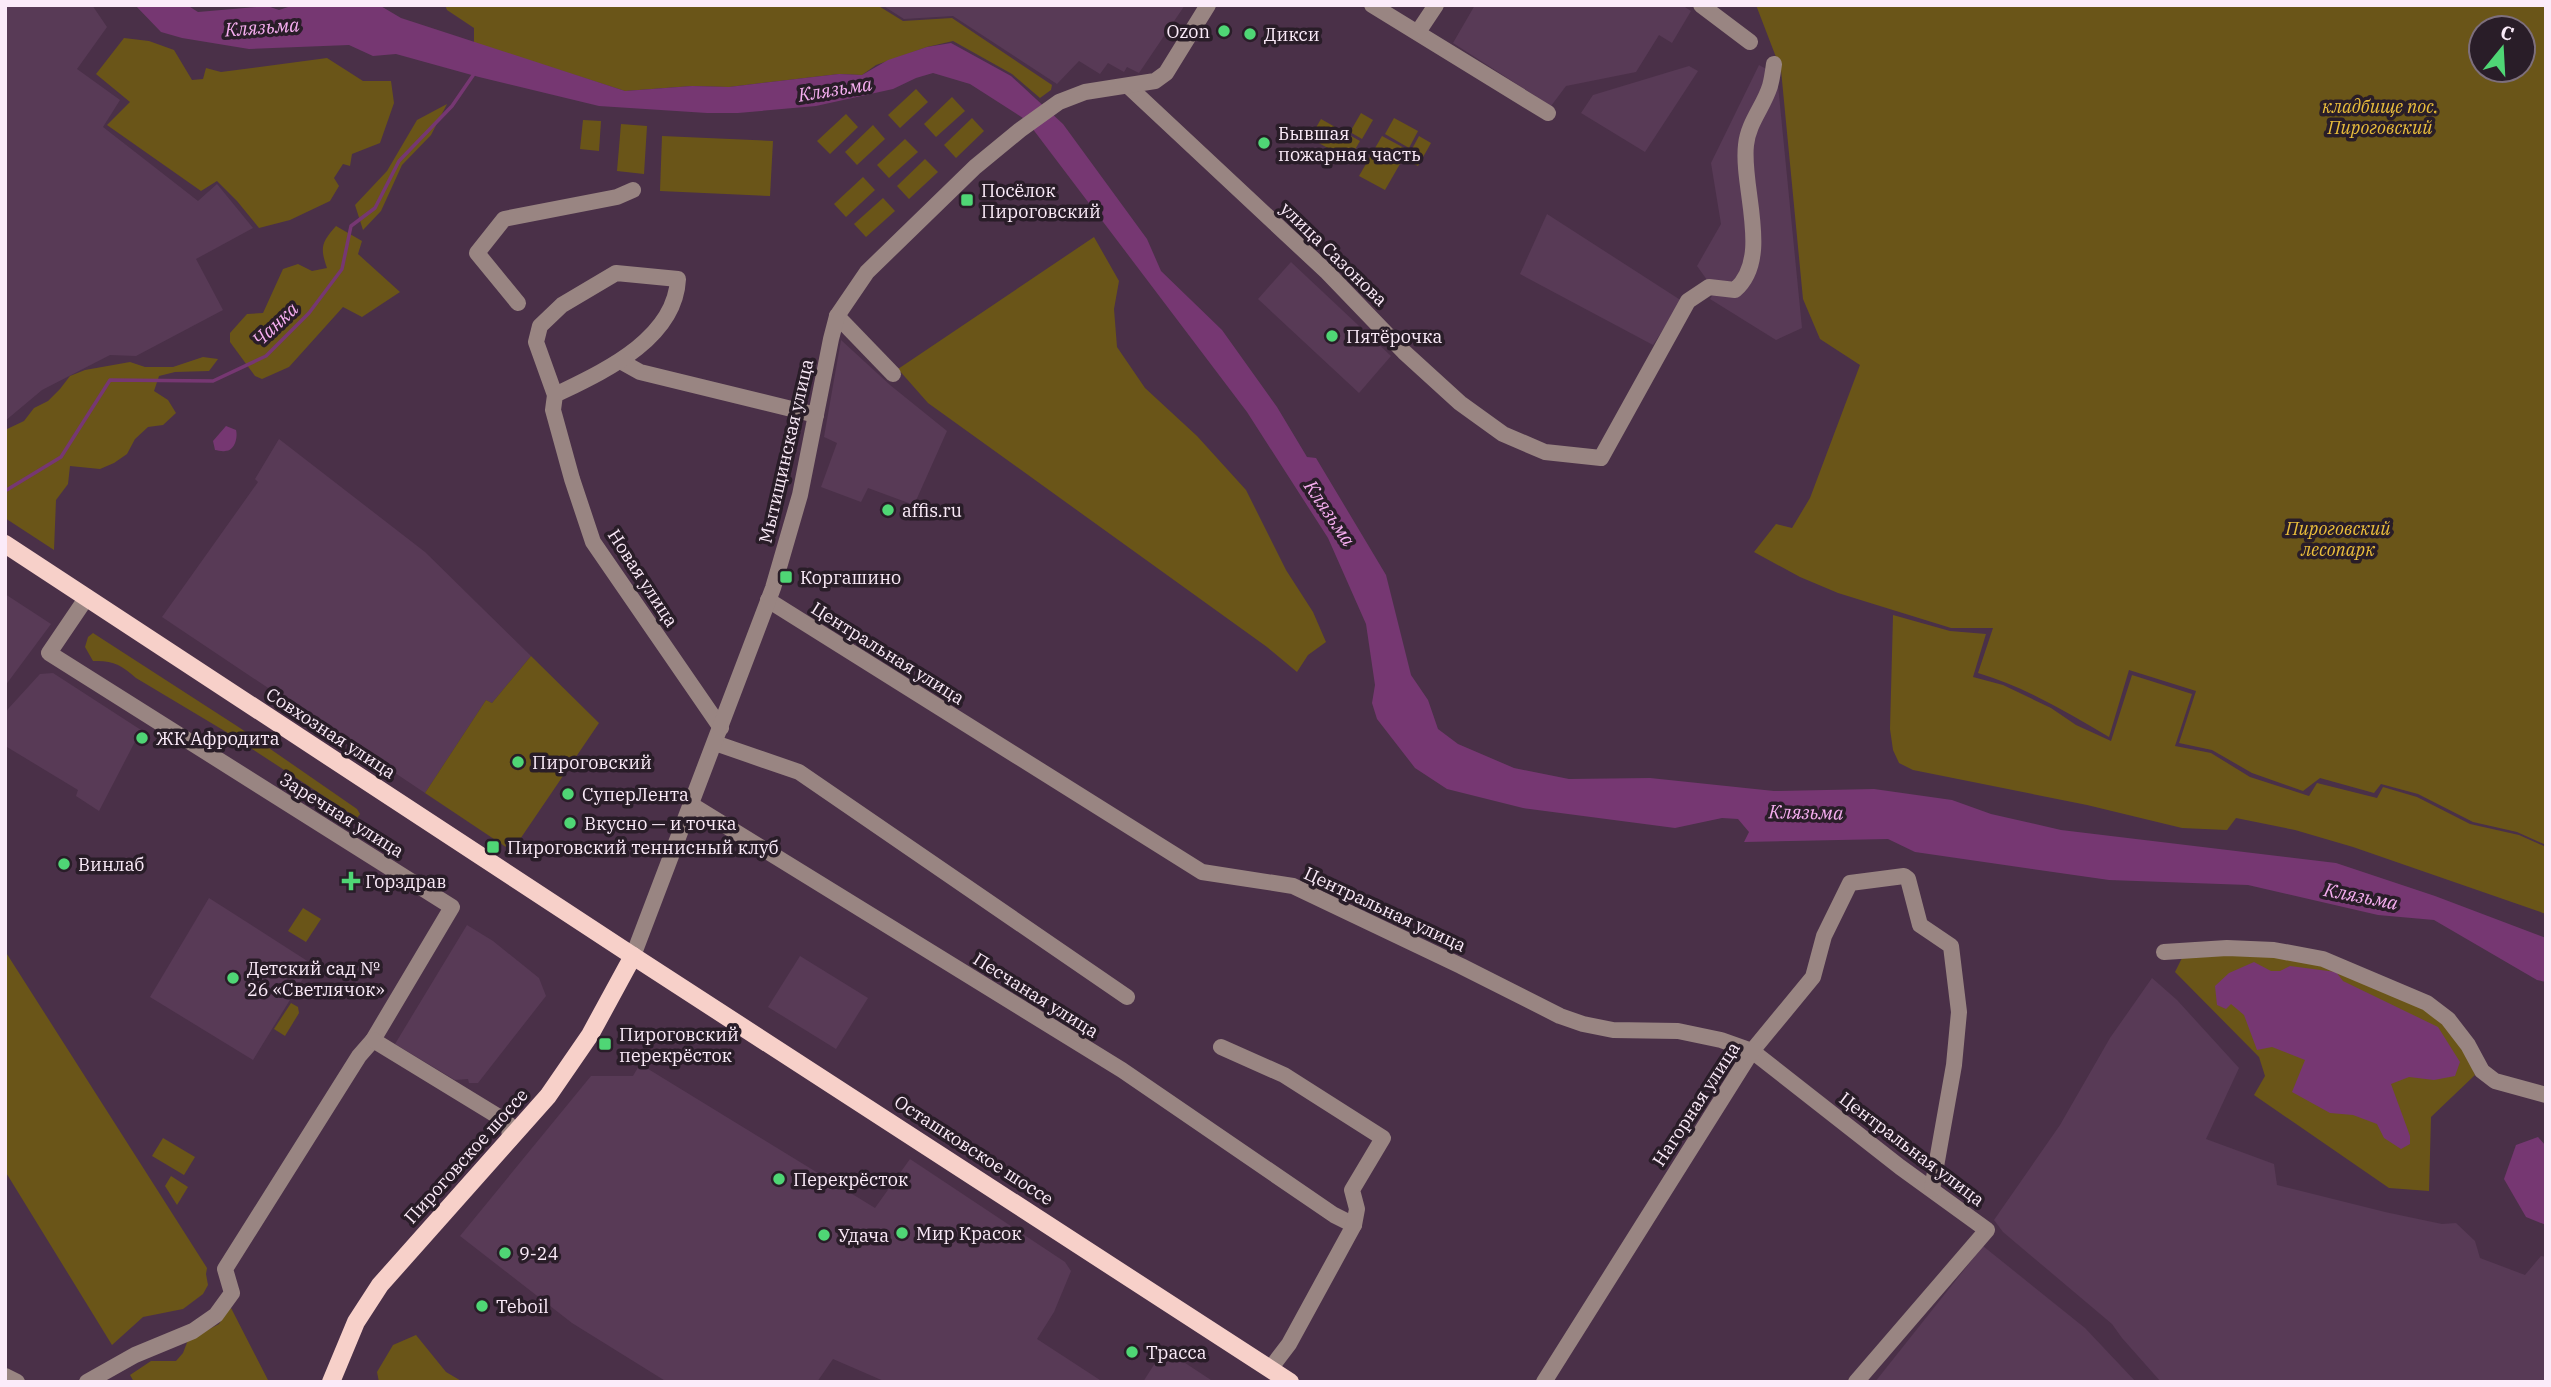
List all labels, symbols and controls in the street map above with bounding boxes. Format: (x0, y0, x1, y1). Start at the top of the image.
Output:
water label: Клязьма (223, 12, 301, 42)
north arrow (2467, 14, 2537, 84)
text: С (2498, 19, 2517, 46)
place label: Ozon (1166, 20, 1210, 43)
marker: Ozon (1216, 23, 1232, 39)
place label: Дикси (1264, 23, 1320, 46)
marker: Дикси (1242, 26, 1258, 42)
water label: Клязьма (795, 71, 874, 107)
park label: кладбище пос. Пироговский (2322, 95, 2438, 139)
place label: Бывшая пожарная часть (1278, 122, 1421, 166)
marker: Бывшая пожарная часть (1256, 135, 1272, 151)
place label: Посёлок Пироговский (981, 179, 1101, 223)
marker: Посёлок Пироговский (959, 192, 975, 208)
street label: улица Сазонова (1276, 197, 1392, 311)
water label: Чанка (247, 296, 304, 351)
place label: Пятёрочка (1346, 325, 1442, 348)
marker: Пятёрочка (1324, 328, 1340, 344)
street label: Мытищинская улица (754, 356, 818, 545)
water label: Клязьма (1299, 474, 1361, 551)
place label: affis.ru (902, 499, 962, 522)
marker: affis.ru (880, 502, 896, 518)
park label: Пироговский лесопарк (2285, 517, 2391, 561)
street label: Новая улица (603, 525, 683, 631)
place label: Коргашино (800, 566, 901, 589)
marker: Коргашино (778, 569, 794, 585)
street label: Центральная улица (807, 597, 969, 710)
street label: Совхозная улица (262, 682, 400, 784)
place label: ЖК Афродита (156, 727, 280, 750)
marker: ЖК Афродита (134, 730, 150, 746)
place label: Пироговский (532, 751, 652, 774)
marker: Пироговский (510, 754, 526, 770)
street label: Заречная улица (276, 768, 409, 863)
place label: СуперЛента (582, 783, 689, 806)
marker: СуперЛента (560, 786, 576, 802)
water label: Клязьма (1767, 799, 1844, 825)
place label: Вкусно — и точка (584, 812, 737, 835)
marker: Вкусно — и точка (562, 815, 578, 831)
place label: Пироговский теннисный клуб (507, 836, 779, 859)
marker: Пироговский теннисный клуб (485, 839, 501, 855)
place label: Винлаб (78, 853, 145, 876)
marker: Винлаб (56, 856, 72, 872)
street label: Центральная улица (1300, 861, 1470, 957)
place label: Горздрав (365, 870, 446, 893)
marker: Горздрав (343, 873, 359, 889)
water label: Клязьма (2321, 877, 2401, 915)
street label: Песчаная улица (969, 947, 1103, 1043)
place label: Детский сад № 26 «Светлячок» (247, 957, 385, 1001)
marker: Детский сад № 26 «Светлячок» (225, 970, 241, 986)
place label: Пироговский перекрёсток (619, 1023, 739, 1067)
marker: Пироговский перекрёсток (597, 1036, 613, 1052)
street label: Нагорная улица (1647, 1037, 1745, 1170)
street label: Пироговское шоссе (399, 1084, 533, 1228)
street label: Центральная улица (1835, 1087, 1989, 1211)
street label: Осташковское шоссе (890, 1090, 1058, 1210)
place label: Перекрёсток (793, 1168, 909, 1191)
marker: Перекрёсток (771, 1171, 787, 1187)
place label: Мир Красок (916, 1222, 1022, 1245)
place label: Удача (838, 1224, 889, 1247)
marker: Мир Красок (894, 1225, 910, 1241)
marker: Удача (816, 1227, 832, 1243)
place label: 9-24 (519, 1242, 558, 1265)
marker: 9-24 (497, 1245, 513, 1261)
place label: Teboil (496, 1295, 549, 1318)
marker: Teboil (474, 1298, 490, 1314)
place label: Трасса (1146, 1341, 1207, 1364)
marker: Трасса (1124, 1344, 1140, 1360)

